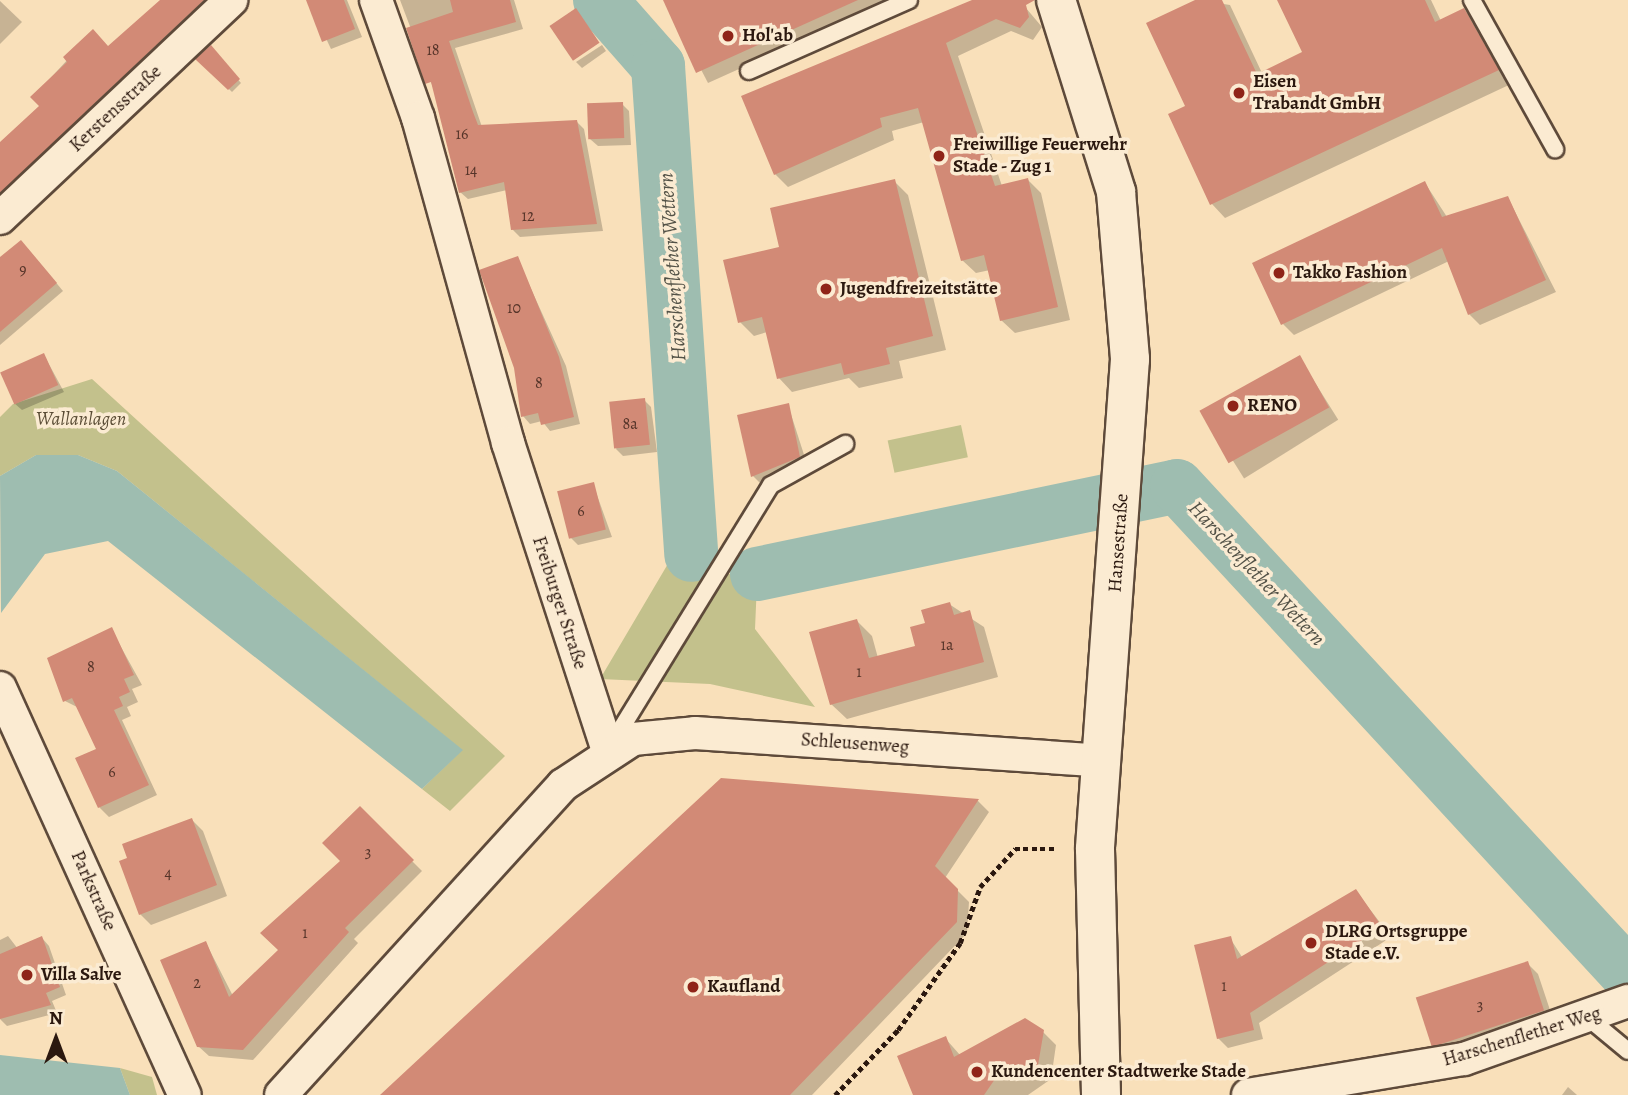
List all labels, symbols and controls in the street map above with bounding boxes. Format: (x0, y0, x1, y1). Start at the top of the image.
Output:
place label: Hol'ab (742, 25, 793, 47)
marker: Hol'ab (720, 28, 736, 44)
house number: 18 (426, 40, 440, 60)
street label: Kerstensstraße (65, 61, 167, 157)
place label: Eisen Trabandt GmbH (1253, 71, 1381, 115)
marker: Eisen Trabandt GmbH (1231, 85, 1247, 101)
house number: 16 (456, 124, 468, 144)
place label: Freiwillige Feuerwehr Stade - Zug 1 (953, 134, 1127, 178)
marker: Freiwillige Feuerwehr Stade - Zug 1 (931, 148, 947, 164)
house number: 14 (465, 160, 477, 180)
water label: Harschenflether Wettern (653, 172, 691, 362)
house number: 12 (521, 206, 535, 226)
house number: 9 (19, 260, 27, 280)
place label: Takko Fashion (1293, 262, 1407, 284)
marker: Takko Fashion (1271, 265, 1287, 281)
place label: Jugendfreizeitstätte (840, 278, 998, 300)
marker: Jugendfreizeitstätte (818, 281, 834, 297)
house number: 10 (507, 298, 521, 318)
house number: 8 (535, 373, 543, 393)
place label: RENO (1247, 395, 1297, 417)
marker: RENO (1225, 398, 1241, 414)
park label: Wallanlagen (36, 409, 126, 431)
house number: 8a (622, 414, 638, 434)
street label: Hansestraße (1104, 493, 1134, 593)
water label: Harschenflether Wettern (1183, 495, 1331, 651)
house number: 6 (577, 501, 585, 521)
street label: Freiburger Straße (527, 534, 591, 672)
house number: 1a (941, 635, 953, 655)
house number: 8 (87, 657, 95, 677)
house number: 1 (856, 662, 862, 682)
street label: Schleusenweg (800, 729, 910, 759)
house number: 6 (108, 762, 116, 782)
house number: 3 (365, 842, 371, 862)
street label: Parkstraße (65, 847, 121, 935)
house number: 4 (164, 863, 172, 883)
place label: DLRG Ortsgruppe Stade e.V. (1325, 921, 1467, 965)
house number: 1 (302, 923, 308, 943)
marker: DLRG Ortsgruppe Stade e.V. (1303, 935, 1319, 951)
place label: Villa Salve (41, 964, 121, 986)
marker: Villa Salve (19, 967, 35, 983)
house number: 2 (193, 973, 201, 993)
place label: Kaufland (707, 976, 780, 998)
house number: 1 (1221, 976, 1227, 996)
marker: Kaufland (685, 979, 701, 995)
house number: 3 (1477, 995, 1483, 1015)
street label: Harschenflether Weg (1440, 1002, 1604, 1072)
north arrow (21, 1004, 91, 1074)
text: N (49, 1005, 63, 1031)
place label: Kundencenter Stadtwerke Stade (991, 1061, 1246, 1083)
marker: Kundencenter Stadtwerke Stade (969, 1064, 985, 1080)

